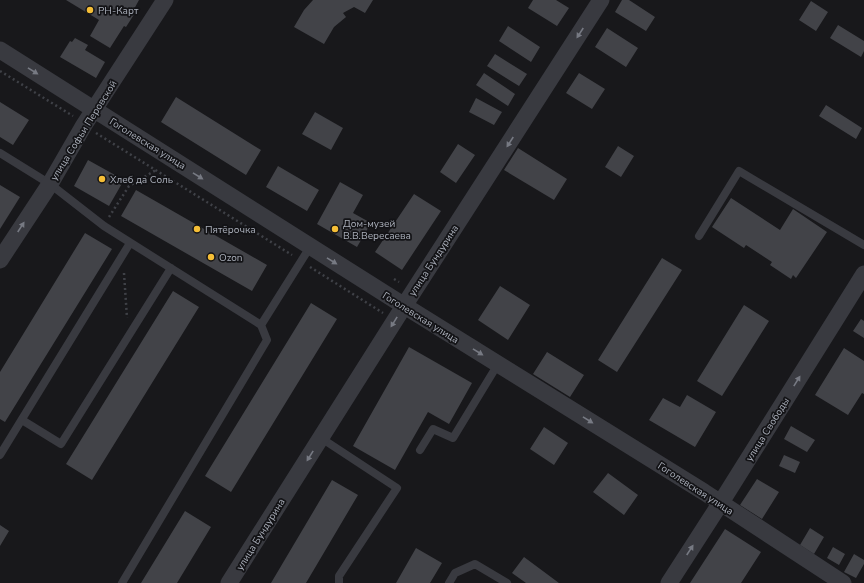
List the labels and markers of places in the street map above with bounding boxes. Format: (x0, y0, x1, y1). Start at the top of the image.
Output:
place label: РН-Карт (98, 4, 139, 18)
marker: РН-Карт (85, 5, 95, 15)
place label: Хлеб да Соль (110, 173, 173, 187)
marker: Хлеб да Соль (97, 174, 107, 184)
place label: Дом-музей В.В.Вересаева (343, 217, 411, 243)
place label: Пятёрочка (205, 223, 256, 237)
marker: Пятёрочка (192, 224, 202, 234)
marker: Дом-музей В.В.Вересаева (330, 224, 340, 234)
place label: Ozon (219, 251, 242, 265)
marker: Ozon (206, 252, 216, 262)

